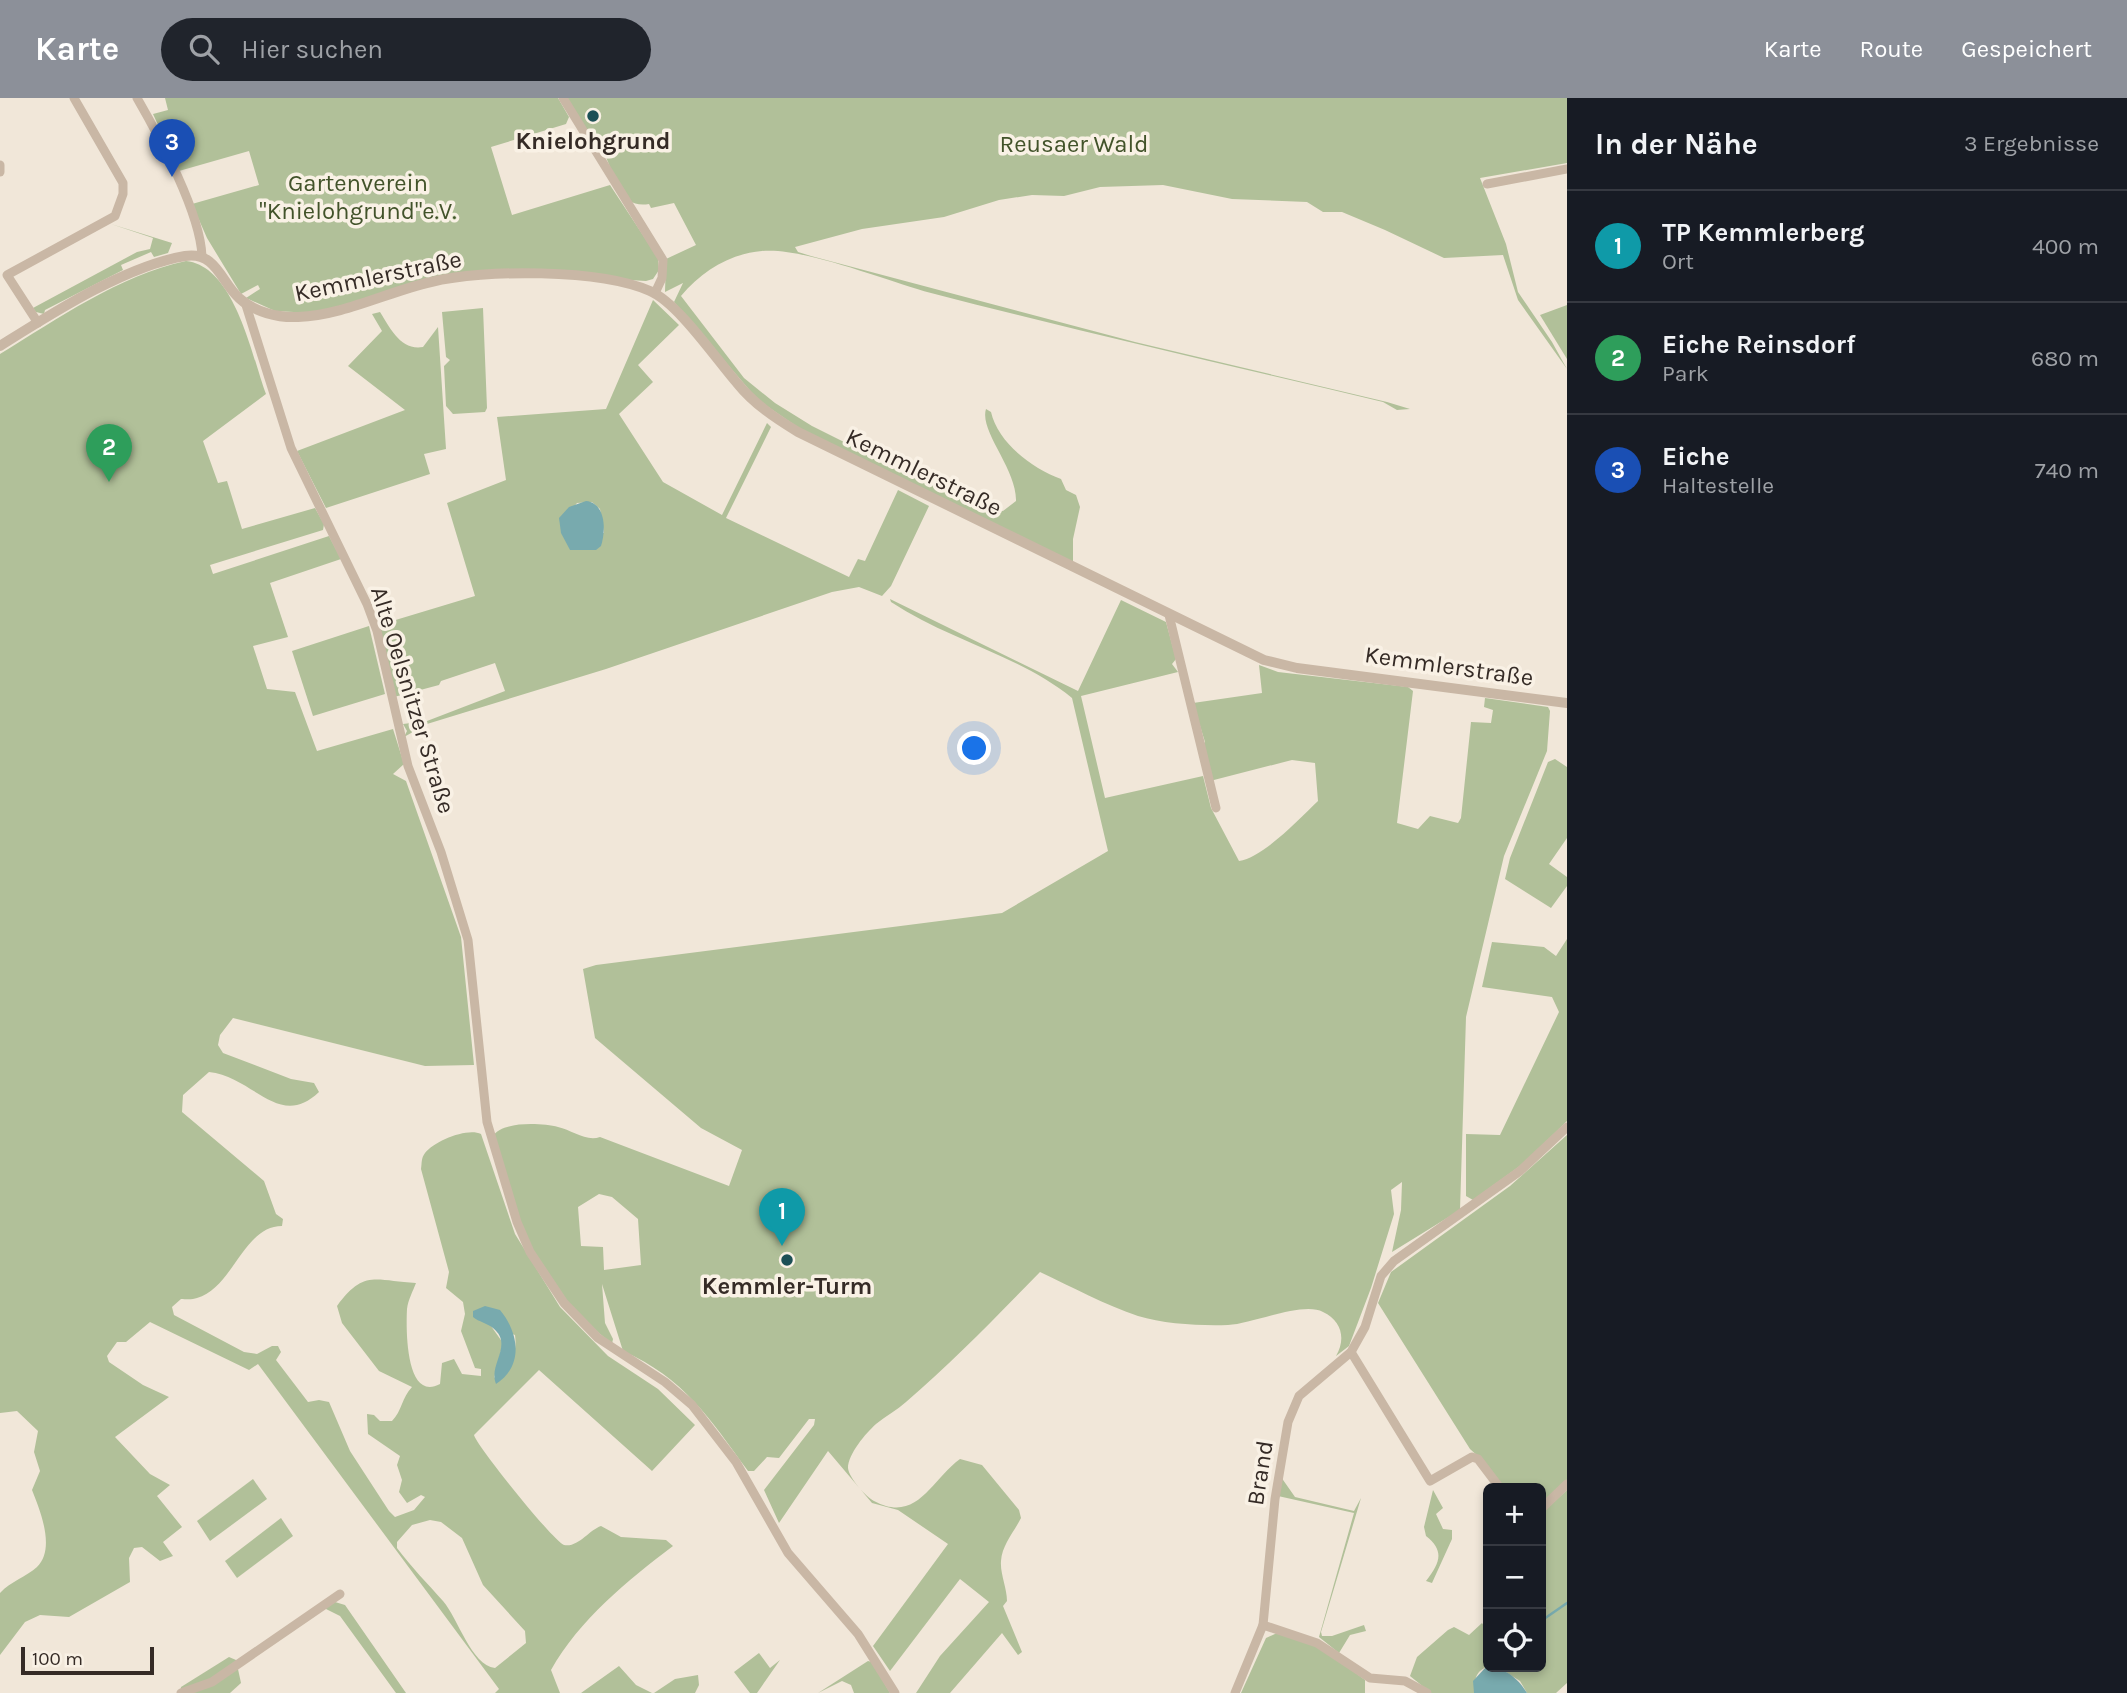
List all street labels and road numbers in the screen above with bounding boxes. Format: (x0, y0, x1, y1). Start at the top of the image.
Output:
street label: Kemmlerstraße (292, 245, 464, 307)
street label: Kemmlerstraße (841, 422, 1007, 522)
street label: Alte Oelsnitzer Straße (365, 583, 461, 817)
street label: Kemmlerstraße (1363, 640, 1535, 692)
street label: Brand (1241, 1438, 1279, 1508)

